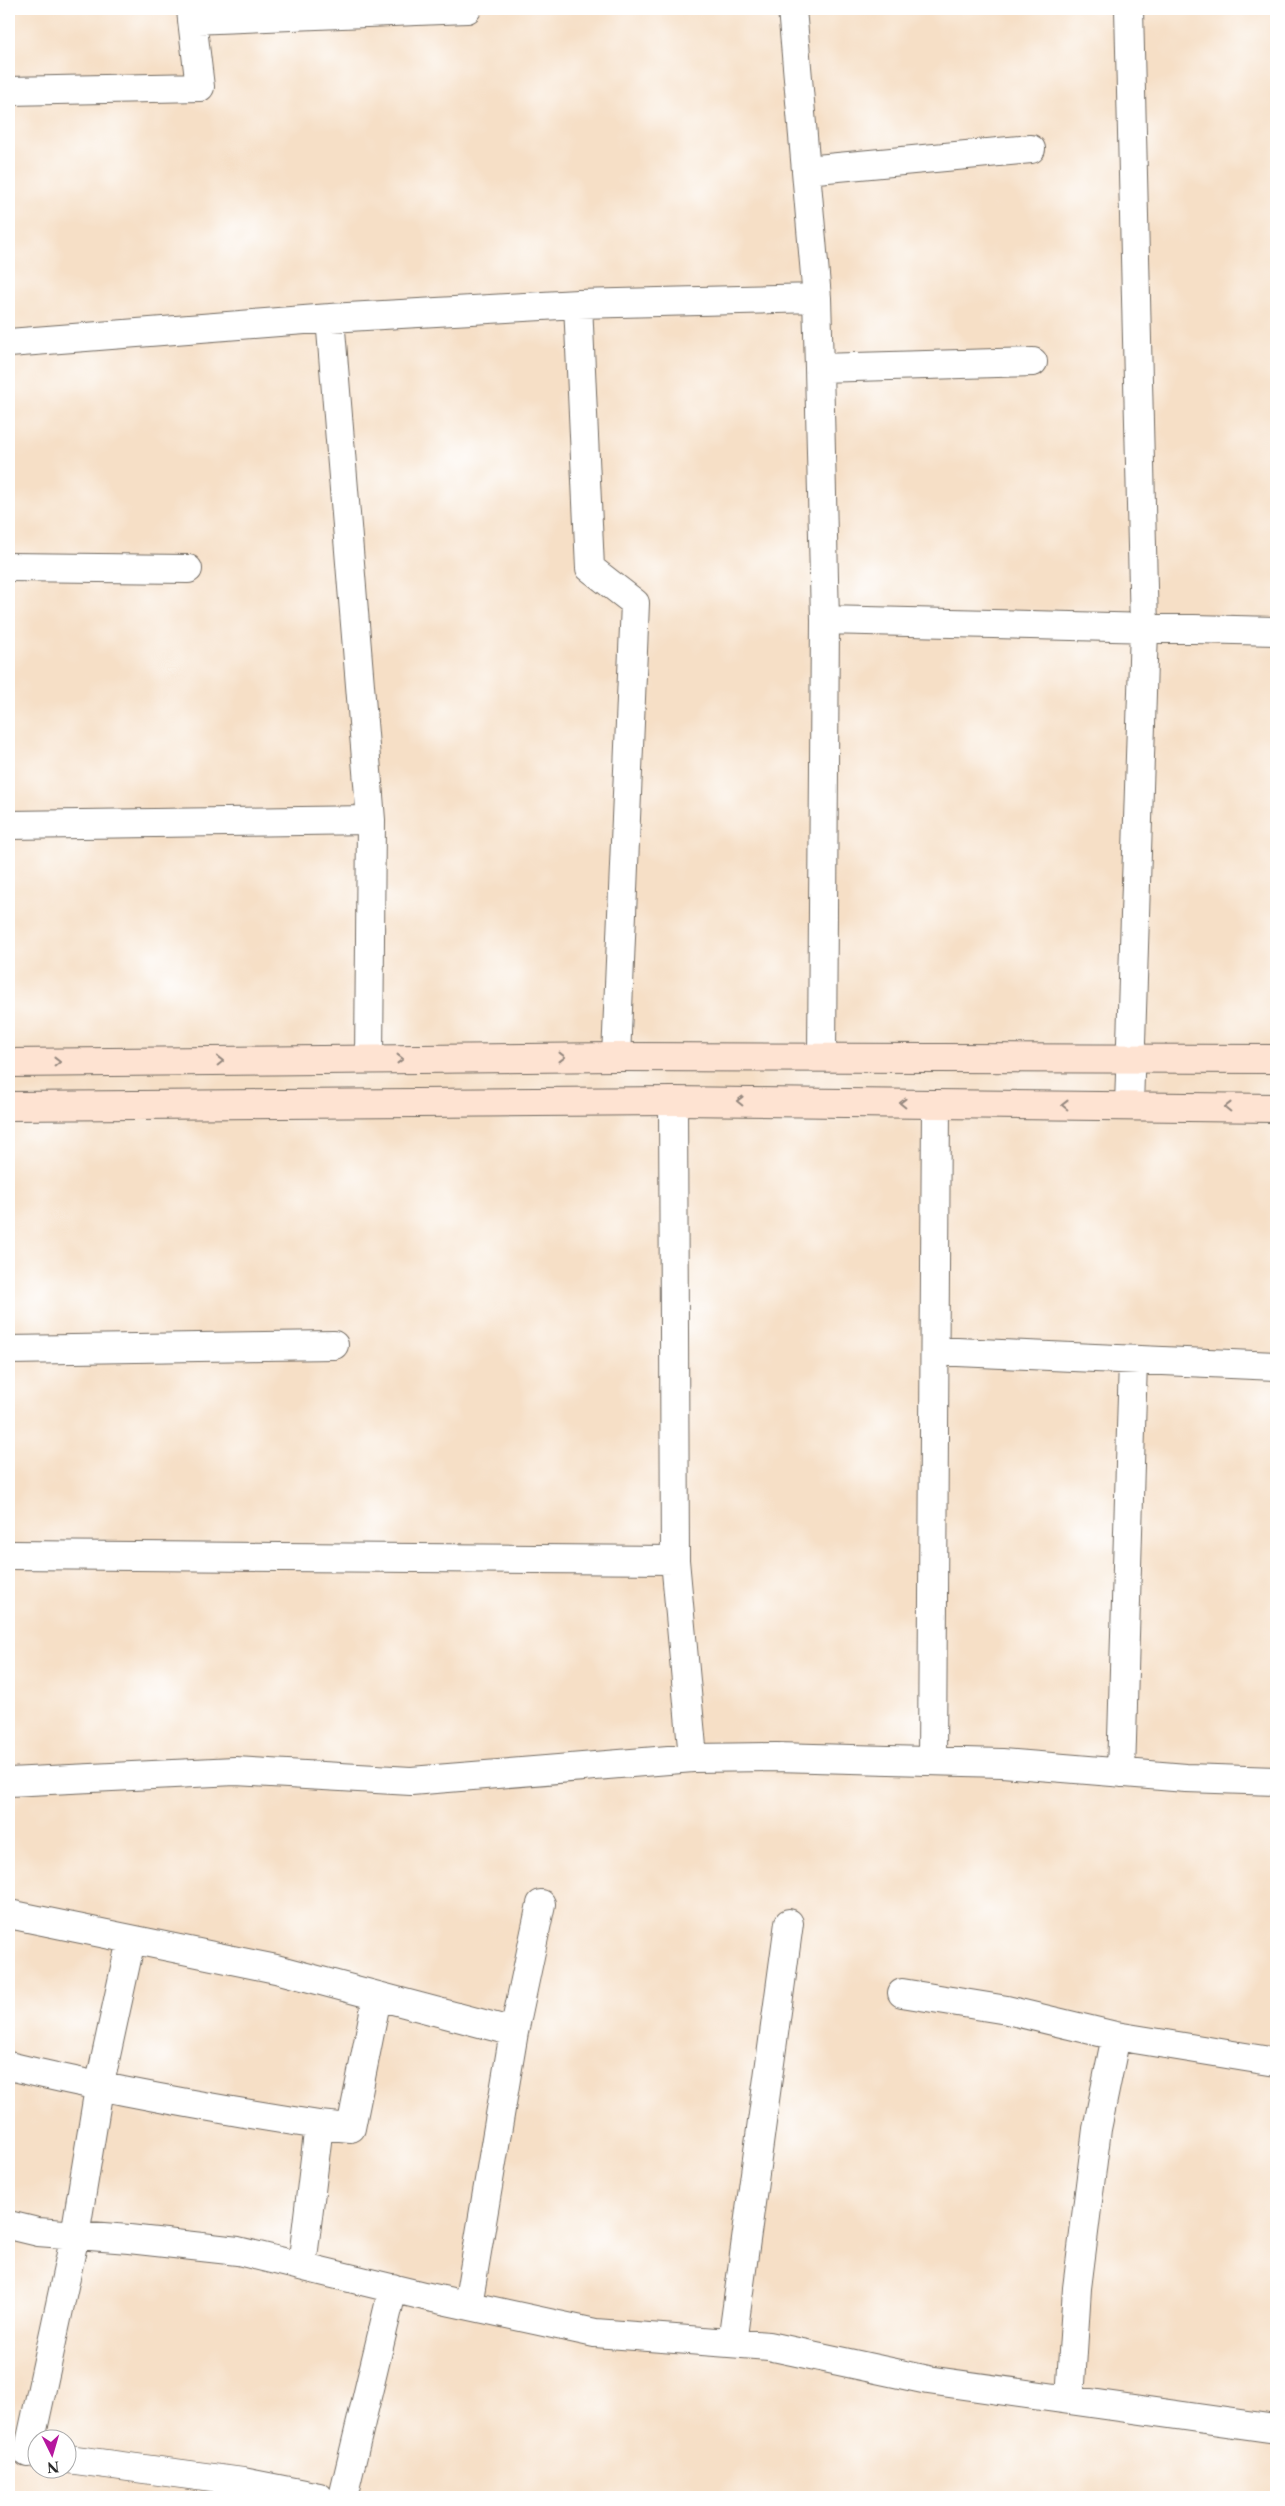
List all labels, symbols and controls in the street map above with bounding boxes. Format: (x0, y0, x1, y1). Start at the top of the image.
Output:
one-way arrow (559, 1052, 567, 1062)
one-way arrow (396, 1054, 404, 1064)
one-way arrow (216, 1055, 224, 1066)
one-way arrow (54, 1057, 62, 1067)
one-way arrow (736, 1096, 744, 1107)
one-way arrow (898, 1098, 906, 1108)
one-way arrow (1061, 1100, 1068, 1110)
one-way arrow (1223, 1102, 1231, 1112)
north arrow (28, 2428, 78, 2478)
text: N (46, 2457, 60, 2476)

